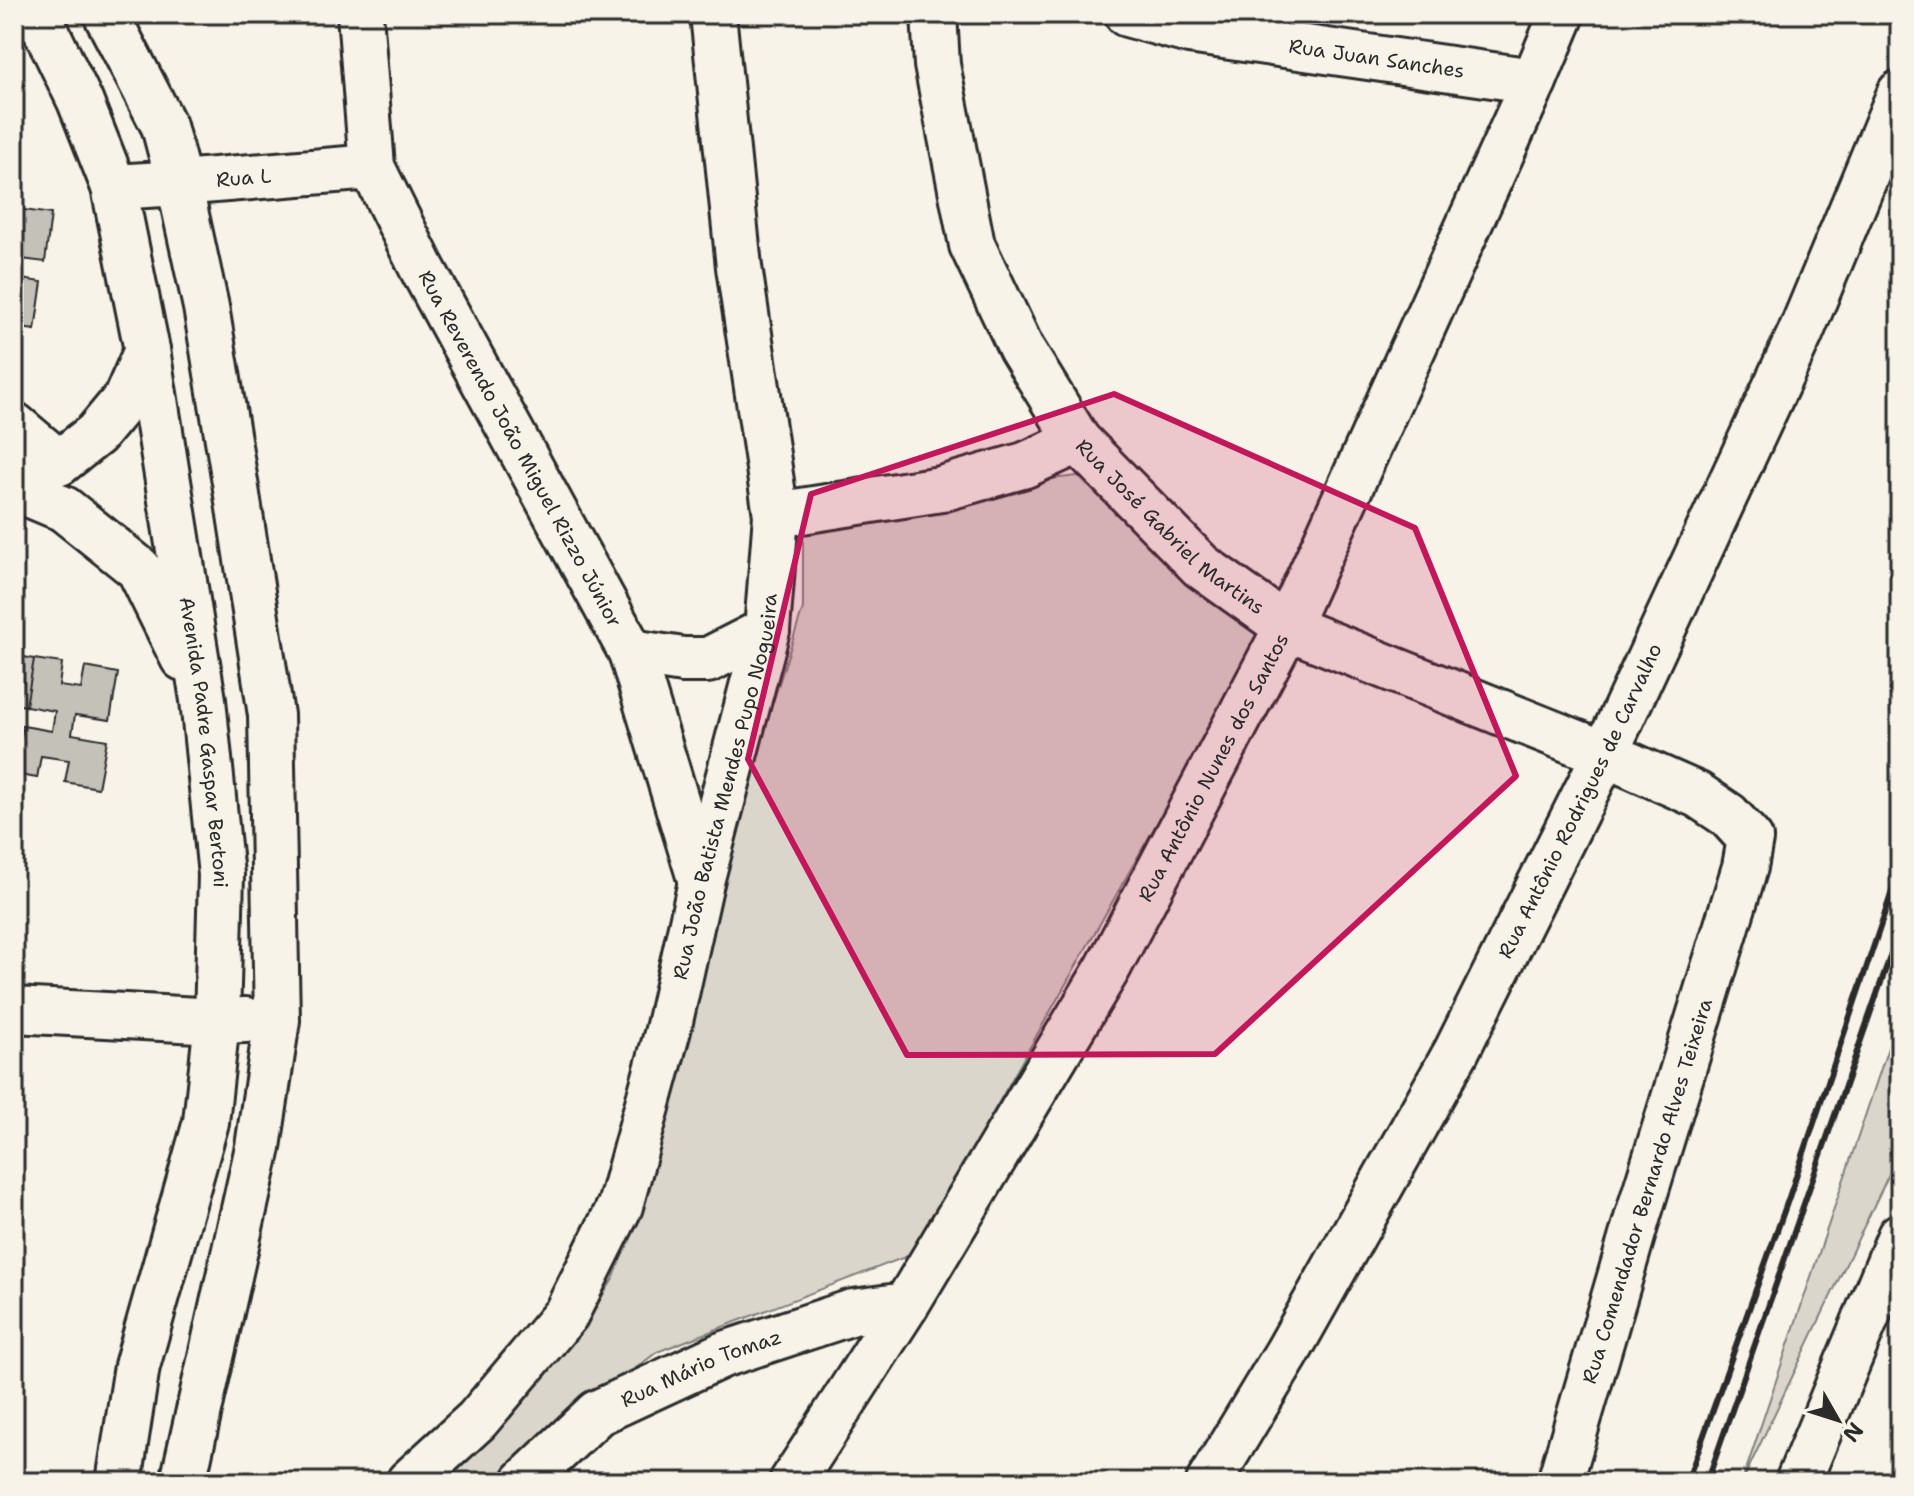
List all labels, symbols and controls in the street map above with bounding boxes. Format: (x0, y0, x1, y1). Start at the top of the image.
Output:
street label: Rua Juan Sanches (1287, 33, 1466, 84)
street label: Rua L (215, 162, 272, 193)
street label: Rua Reverendo João Miguel Rizzo Júnior (413, 266, 628, 632)
street label: Rua José Gabriel Martins (1070, 433, 1270, 620)
street label: Rua João Batista Mendes Pupo Nogueira (667, 592, 783, 982)
street label: Avenida Padre Gaspar Bertoni (174, 595, 234, 888)
street label: Rua Antônio Nunes dos Santos (1132, 629, 1294, 906)
street label: Rua Antônio Rodrigues de Carvalho (1492, 639, 1668, 963)
street label: Rua Comendador Bernardo Alves Teixeira (1576, 995, 1718, 1387)
street label: Rua Mário Tomaz (617, 1323, 785, 1413)
north arrow (1798, 1380, 1878, 1460)
text: N (1836, 1416, 1870, 1448)

